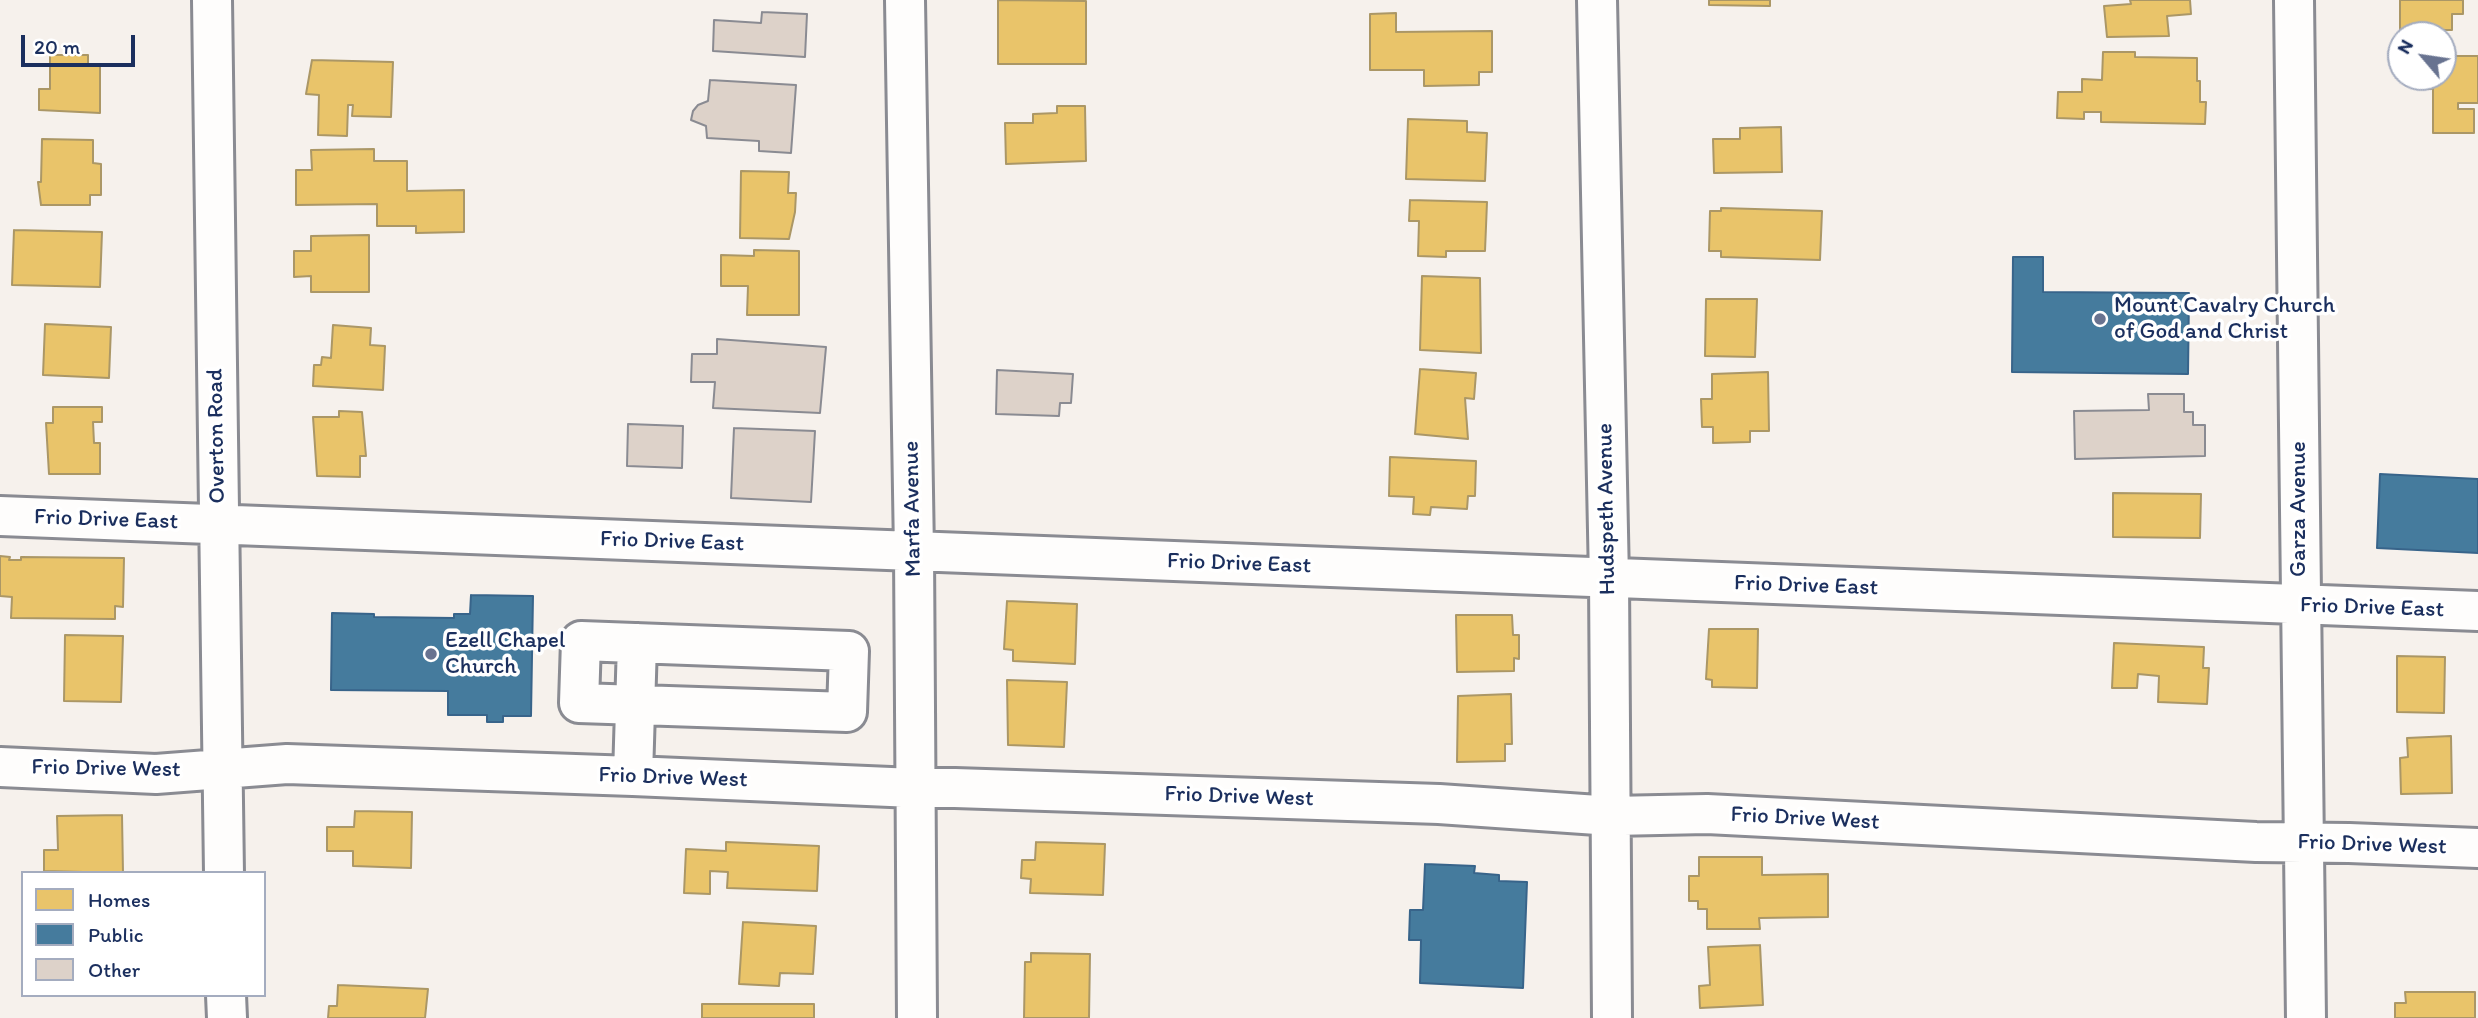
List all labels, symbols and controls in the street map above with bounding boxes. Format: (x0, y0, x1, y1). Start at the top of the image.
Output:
scale bar (24, 21, 138, 65)
north arrow (2387, 21, 2457, 91)
text: 20 m (34, 34, 80, 59)
text: N (2392, 35, 2418, 58)
place label: Mount Cavalry Church of God and Christ (2114, 292, 2335, 346)
marker: Mount Cavalry Church of God and Christ (2092, 311, 2108, 327)
street label: Overton Road (202, 368, 232, 504)
street label: Hudspeth Avenue (1592, 423, 1622, 595)
street label: Marfa Avenue (898, 441, 928, 577)
street label: Garza Avenue (2285, 441, 2313, 577)
street label: Frio Drive East (34, 504, 178, 536)
street label: Frio Drive East (600, 526, 744, 558)
street label: Frio Drive East (1167, 548, 1311, 580)
street label: Frio Drive East (1734, 570, 1878, 602)
street label: Frio Drive East (2300, 592, 2444, 624)
place label: Ezell Chapel Church (445, 627, 565, 681)
marker: Ezell Chapel Church (423, 646, 439, 662)
street label: Frio Drive West (31, 754, 181, 784)
street label: Frio Drive West (598, 762, 748, 794)
street label: Frio Drive West (1164, 781, 1314, 813)
street label: Frio Drive West (1730, 801, 1880, 837)
street label: Frio Drive West (2297, 829, 2447, 861)
legend (21, 871, 266, 997)
text: Homes (88, 887, 150, 912)
text: Public (88, 922, 144, 947)
text: Other (88, 957, 140, 982)

